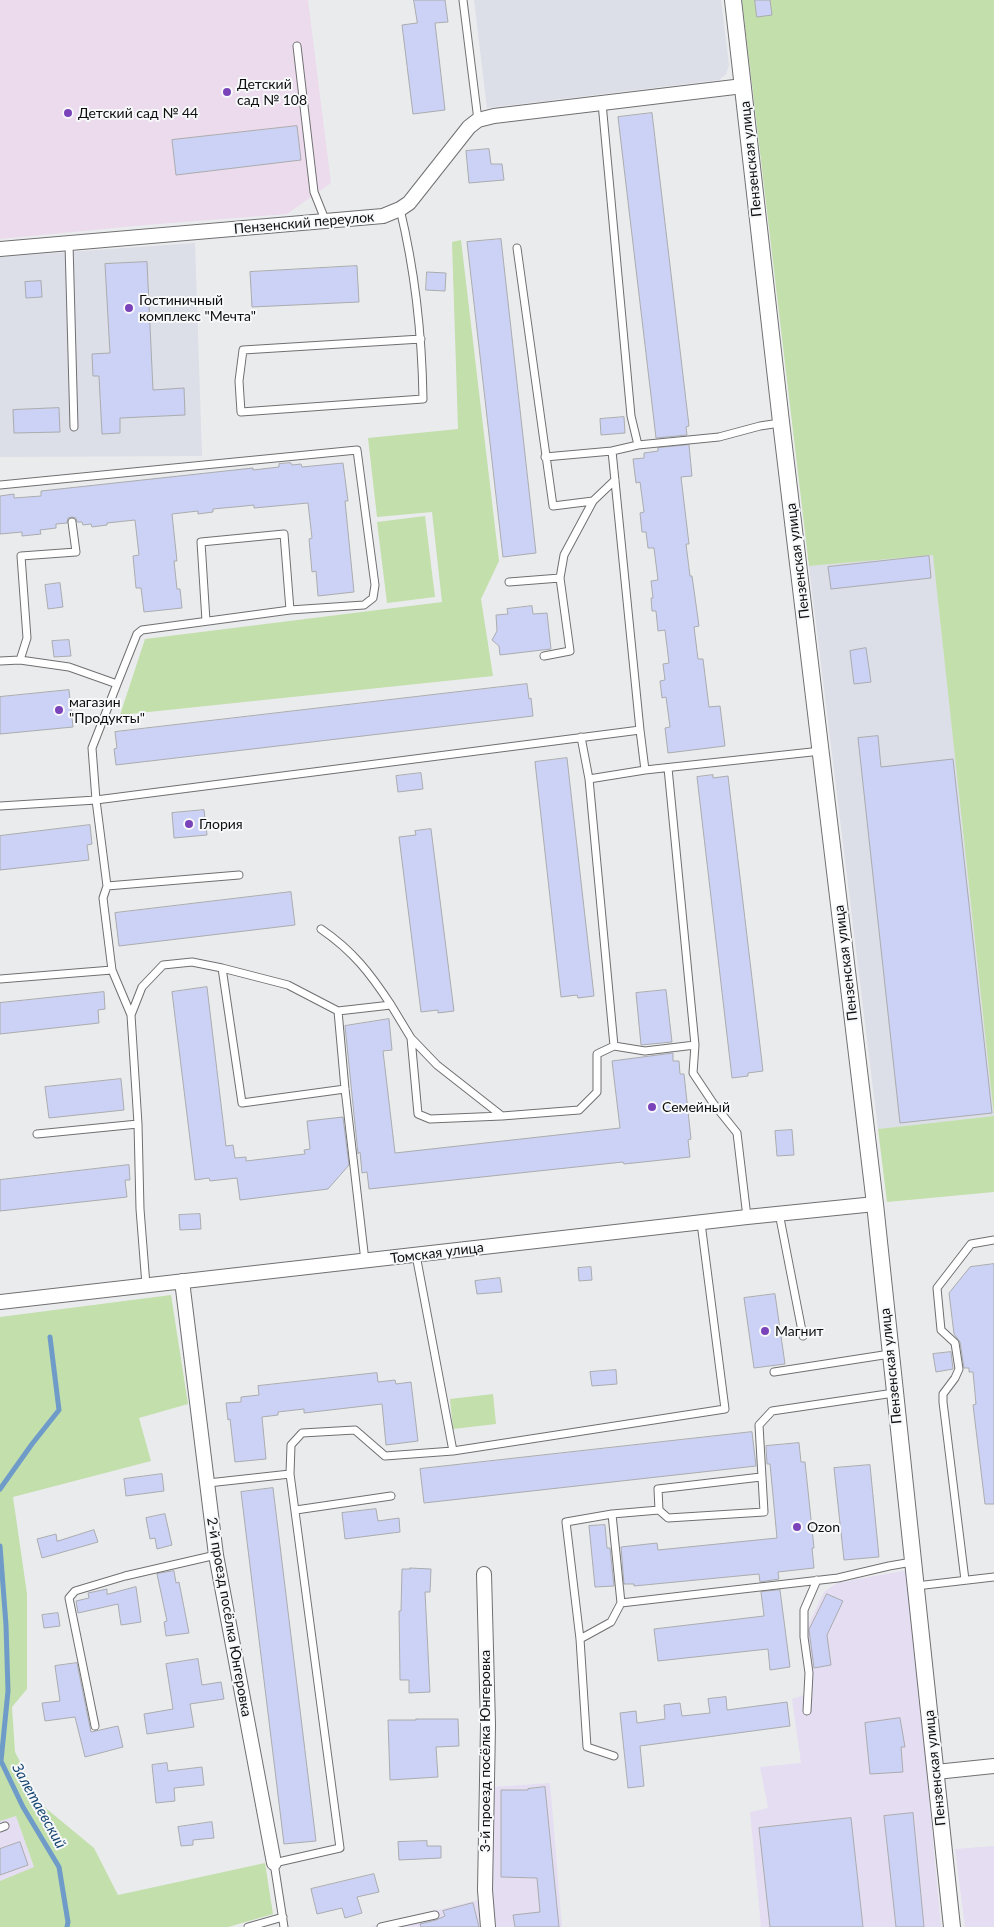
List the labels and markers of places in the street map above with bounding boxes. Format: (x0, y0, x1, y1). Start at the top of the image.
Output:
place label: Детский сад № 108 (237, 76, 307, 108)
marker: Детский сад № 108 (221, 86, 233, 98)
place label: Детский сад № 44 (78, 105, 198, 121)
marker: Детский сад № 44 (62, 107, 74, 119)
place label: Гостиничный комплекс "Мечта" (139, 292, 256, 324)
marker: Гостиничный комплекс "Мечта" (123, 302, 135, 314)
place label: магазин "Продукты" (69, 694, 145, 726)
marker: магазин "Продукты" (53, 704, 65, 716)
place label: Глория (199, 816, 243, 832)
marker: Глория (183, 818, 195, 830)
place label: Семейный (662, 1099, 730, 1115)
marker: Семейный (646, 1101, 658, 1113)
place label: Магнит (775, 1323, 824, 1339)
marker: Магнит (759, 1325, 771, 1337)
place label: Ozon (807, 1519, 840, 1535)
marker: Ozon (791, 1521, 803, 1533)

